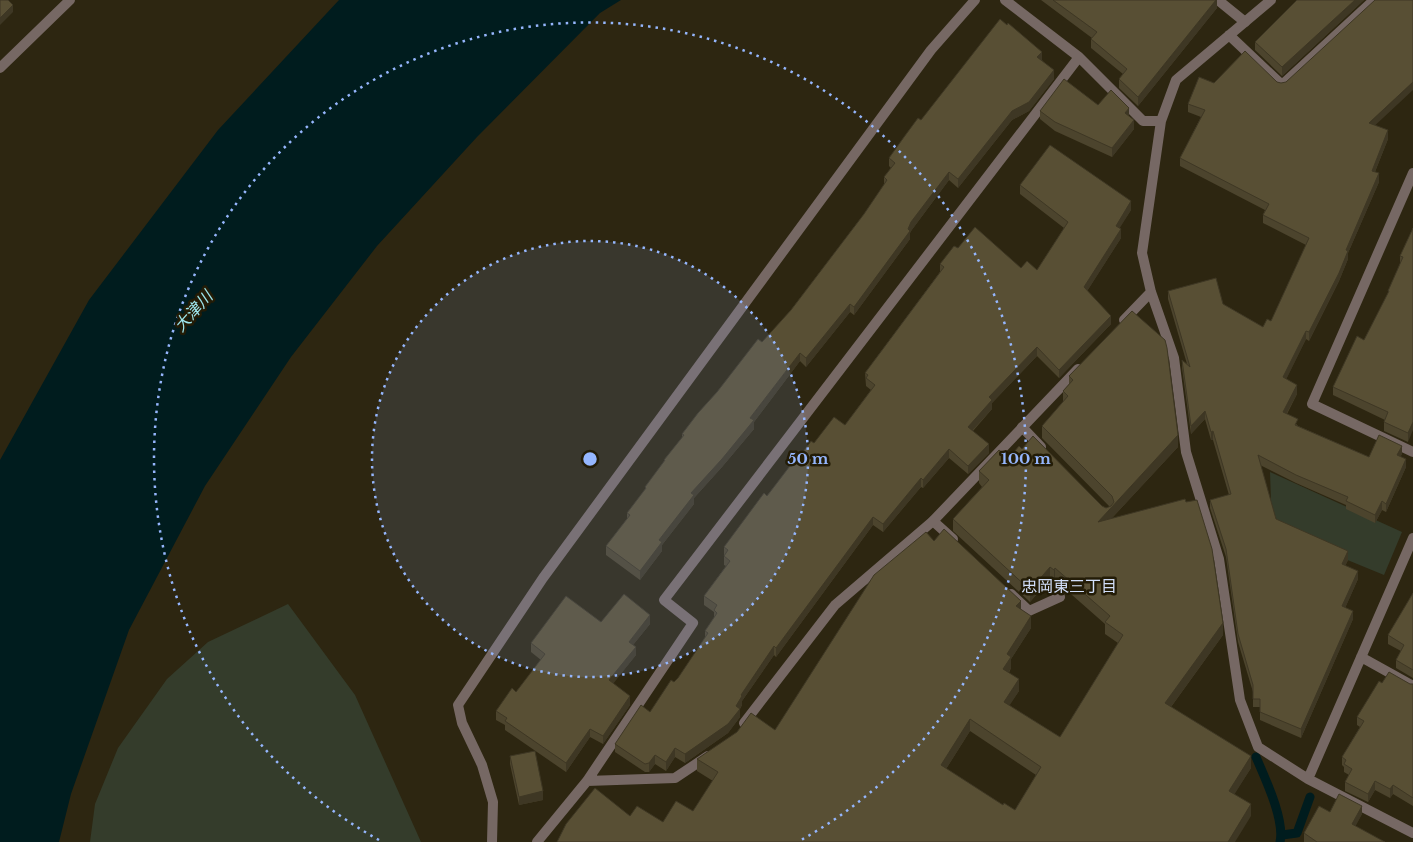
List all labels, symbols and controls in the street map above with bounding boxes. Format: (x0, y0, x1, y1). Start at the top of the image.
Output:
water label: 大津川 (170, 285, 218, 336)
text: 50 m (788, 449, 829, 468)
text: 100 m (1001, 449, 1051, 468)
centre of rings (581, 450, 599, 468)
district label: 忠岡東三丁目 (1021, 576, 1117, 596)

